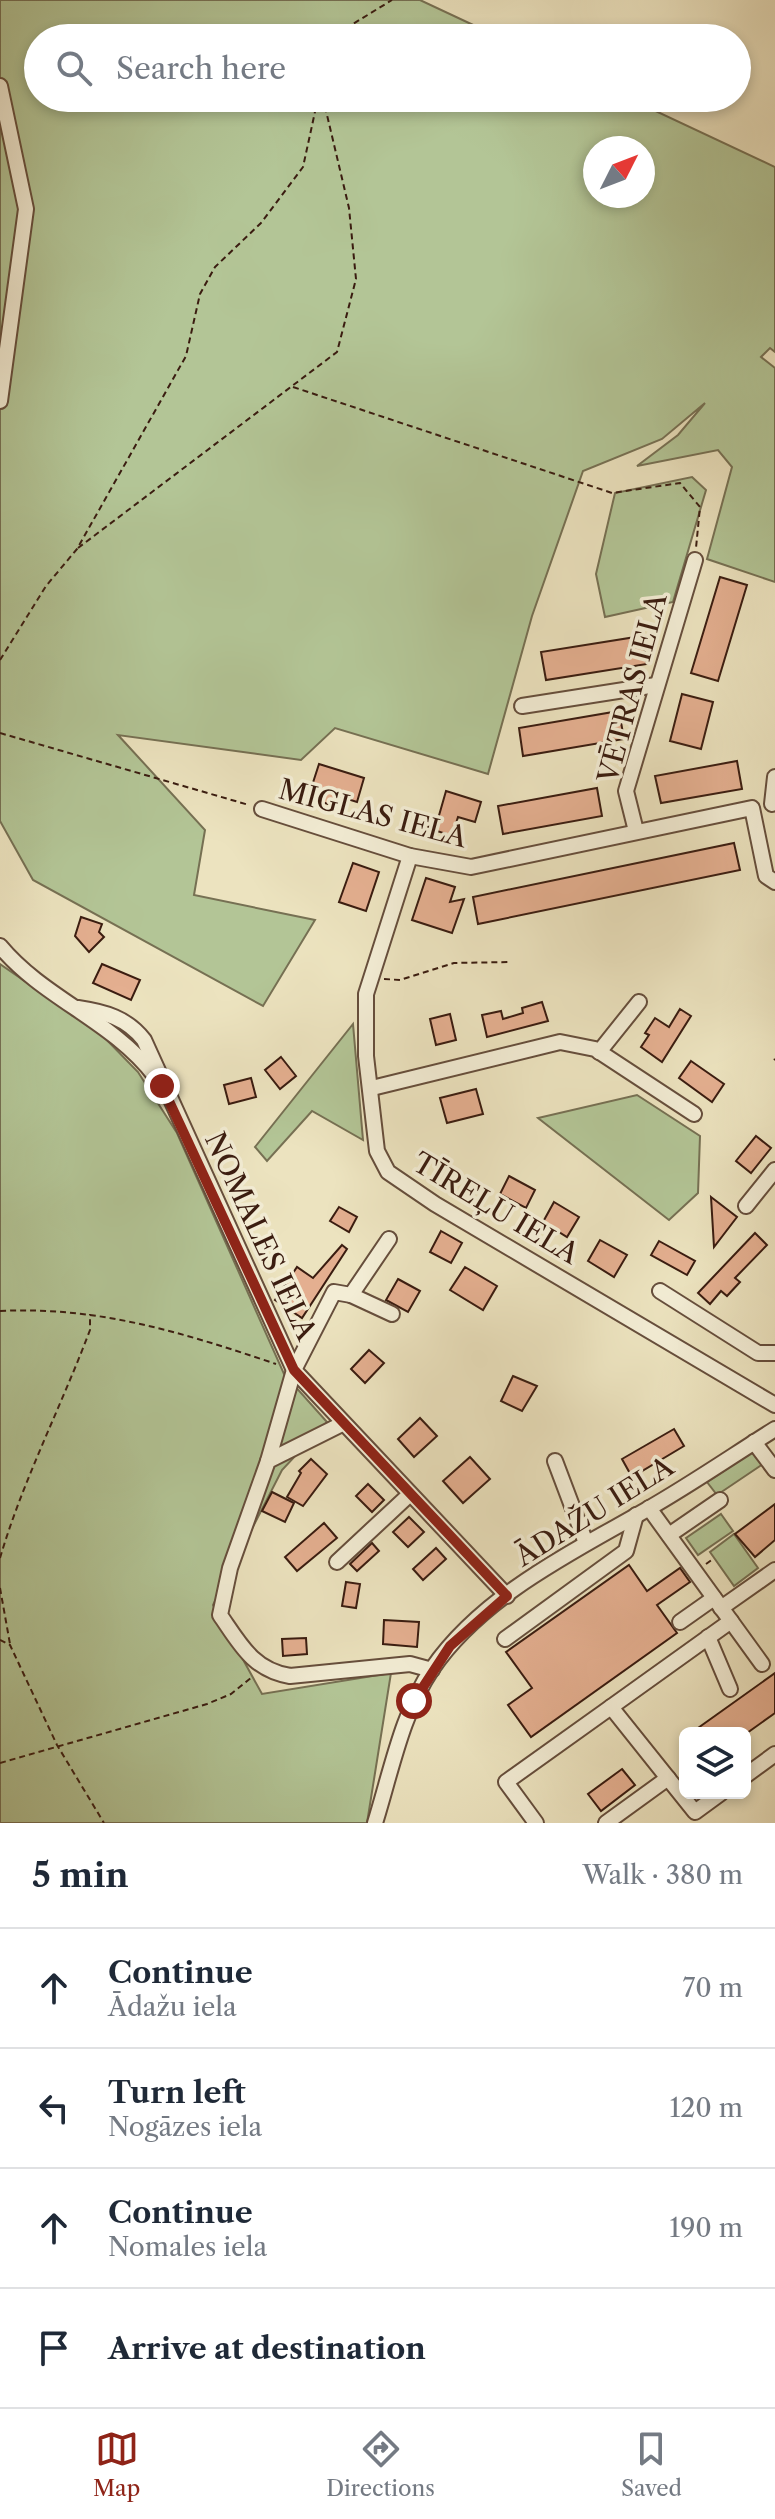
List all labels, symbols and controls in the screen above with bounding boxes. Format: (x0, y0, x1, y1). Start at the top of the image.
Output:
search box (24, 24, 751, 112)
icon: search (52, 46, 96, 90)
text: Search here (116, 50, 286, 87)
north arrow (583, 136, 655, 208)
street label: VĒTRAS IELA (590, 588, 674, 787)
street label: MIGLAS IELA (275, 772, 472, 855)
route end (144, 1068, 180, 1104)
street label: NOMALES IELA (198, 1127, 325, 1347)
street label: TĪREĻU IELA (407, 1145, 586, 1271)
street label: ĀDAŽU IELA (508, 1448, 681, 1574)
route start (396, 1683, 432, 1719)
map controls (679, 1727, 751, 1799)
button: layers (679, 1727, 751, 1799)
text: 5 min (32, 1854, 129, 1896)
text: Walk · 380 m (582, 1859, 743, 1891)
text: Continue (108, 1954, 253, 1991)
icon: ahead (32, 1966, 76, 2010)
text: 70 m (683, 1972, 743, 2004)
text: Ādažu iela (108, 1991, 237, 2023)
text: Turn left (108, 2074, 245, 2111)
icon: left (32, 2086, 76, 2130)
text: 120 m (669, 2092, 743, 2124)
text: Nogāzes iela (108, 2111, 262, 2143)
text: Continue (108, 2194, 253, 2231)
icon: ahead (32, 2206, 76, 2250)
text: 190 m (669, 2212, 743, 2244)
text: Nomales iela (108, 2231, 267, 2263)
icon: arrive (32, 2326, 76, 2370)
text: Arrive at destination (108, 2330, 426, 2367)
tab: Map (93, 2427, 140, 2502)
tab: Directions (326, 2427, 435, 2502)
tab: Saved (621, 2427, 682, 2502)

